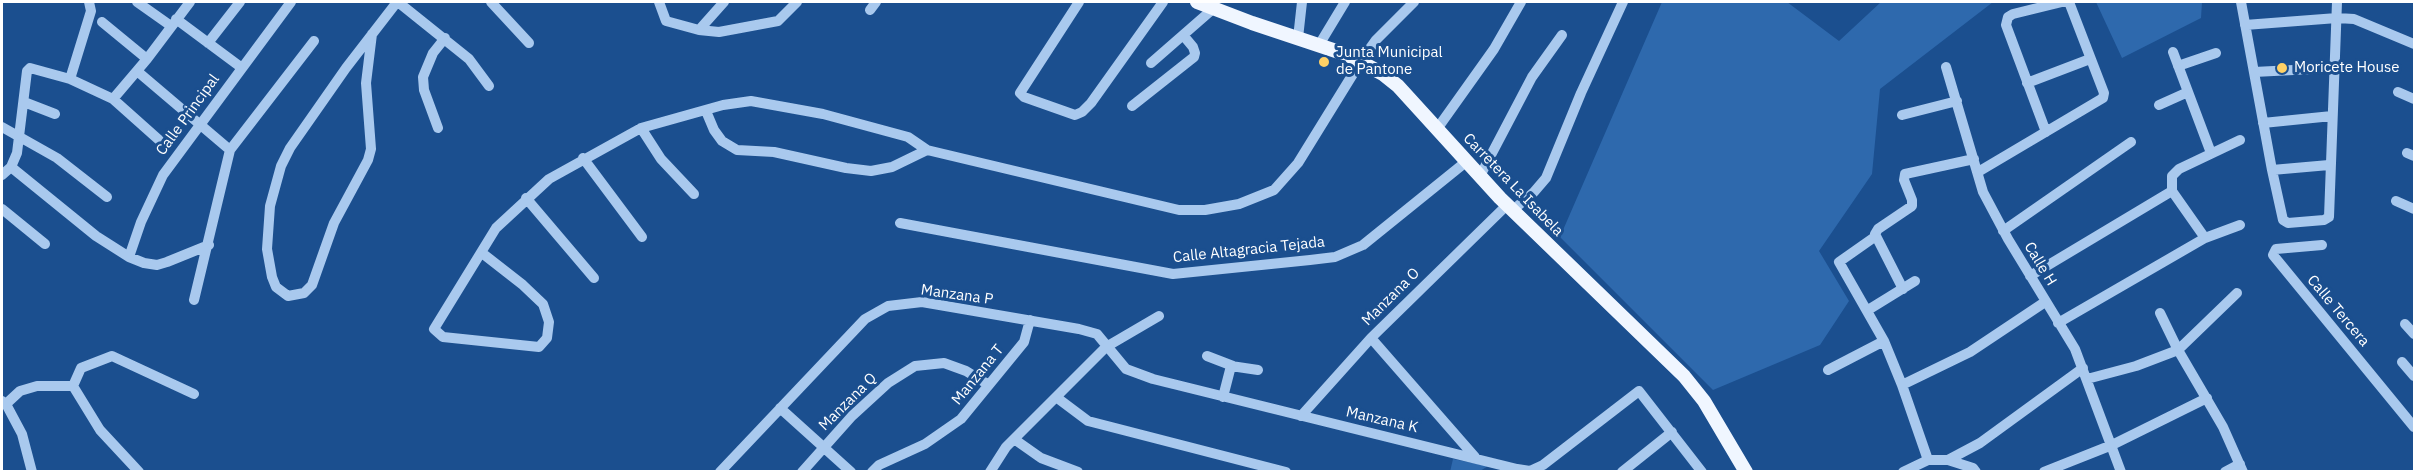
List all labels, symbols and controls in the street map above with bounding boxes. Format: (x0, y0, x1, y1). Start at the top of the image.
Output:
place label: Junta Municipal de Pantone (1336, 44, 1443, 79)
marker: Junta Municipal de Pantone (1317, 55, 1331, 69)
place label: Moricete House (2294, 59, 2400, 77)
marker: Moricete House (2275, 61, 2289, 75)
street label: Calle Principal (153, 71, 223, 159)
street label: Carretera La Isabela (1459, 130, 1567, 240)
street label: Calle Altagracia Tejada (1172, 233, 1326, 267)
street label: Calle H (2020, 239, 2060, 289)
street label: Manzana O (1358, 264, 1424, 330)
street label: Calle Tercera (2303, 272, 2373, 350)
street label: Manzana P (920, 281, 994, 309)
street label: Manzana T (948, 341, 1008, 409)
street label: Manzana Q (815, 369, 881, 435)
street label: Manzana K (1344, 403, 1420, 437)

